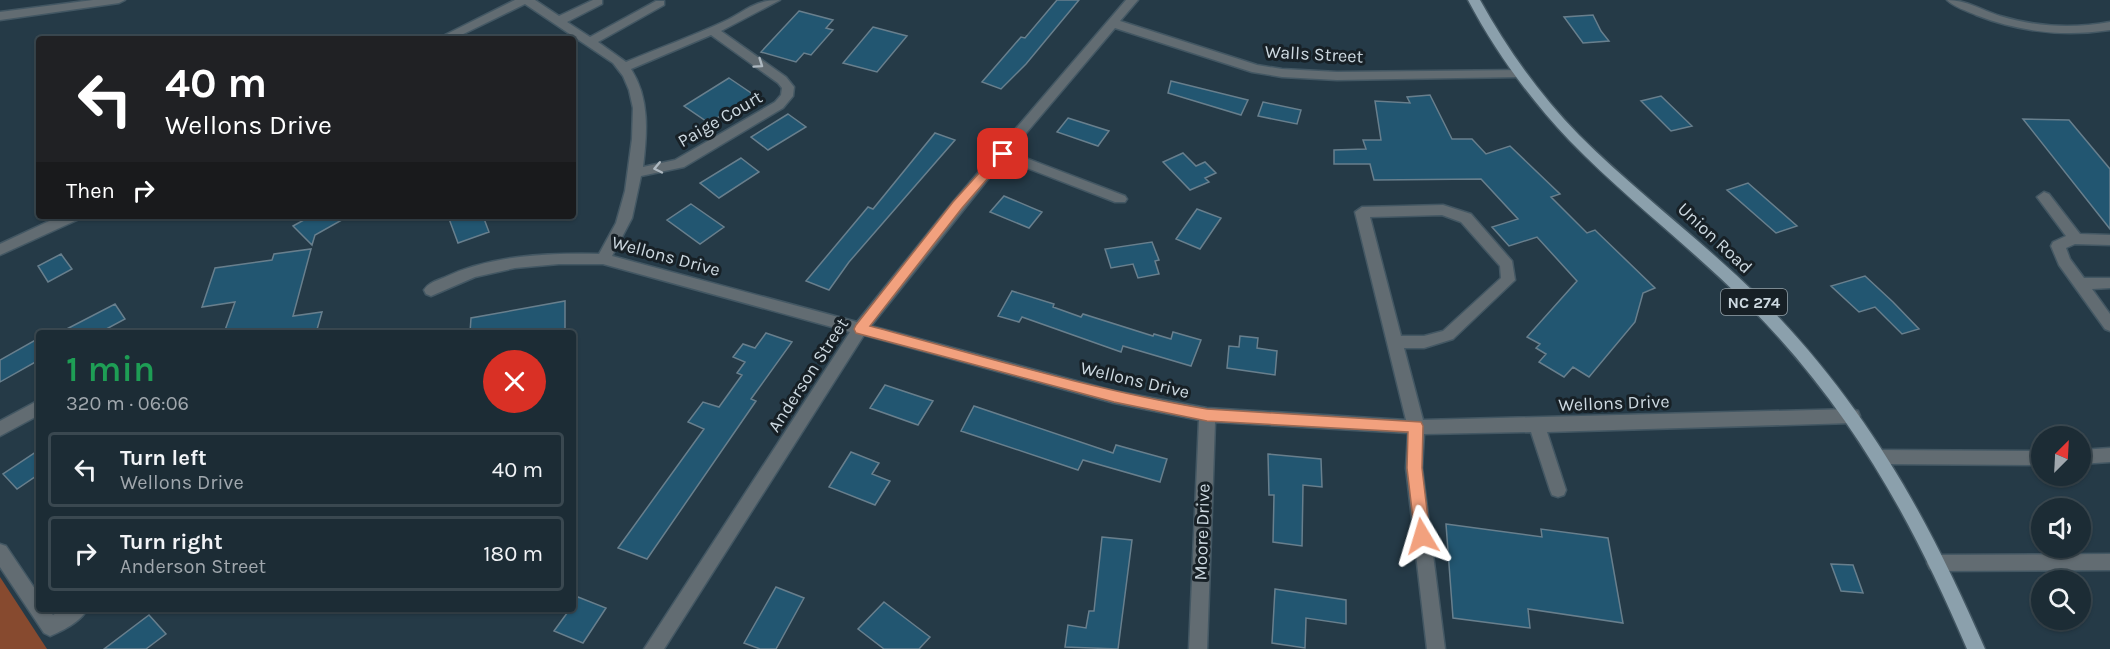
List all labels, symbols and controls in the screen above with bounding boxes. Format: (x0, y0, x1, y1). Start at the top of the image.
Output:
street label: Walls Street (1264, 40, 1364, 68)
one-way arrow (753, 57, 764, 68)
text: 40 m (165, 58, 267, 108)
icon: left (66, 60, 144, 138)
street label: Paige Court (674, 86, 766, 152)
text: Wellons Drive (165, 109, 332, 141)
pin (977, 128, 1028, 179)
icon: arrive (986, 137, 1019, 170)
one-way arrow (653, 161, 663, 174)
icon: right (127, 174, 160, 207)
text: Then (66, 178, 115, 204)
street label: Union Road (1673, 198, 1757, 278)
street label: Wellons Drive (609, 231, 723, 281)
road number: NC 274 (1721, 289, 1787, 315)
street label: Anderson Street (763, 314, 853, 436)
text: 1 min (66, 348, 155, 390)
button: close (483, 350, 546, 413)
street label: Wellons Drive (1078, 357, 1192, 403)
street label: Wellons Drive (1558, 390, 1670, 416)
text: 320 m · 06:06 (66, 392, 189, 415)
north arrow (2031, 426, 2091, 486)
map controls (2031, 426, 2091, 630)
text: Turn left (120, 445, 207, 471)
icon: left (69, 453, 102, 486)
text: 40 m (492, 457, 543, 483)
text: Wellons Drive (120, 471, 244, 494)
street label: Moore Drive (1189, 483, 1215, 581)
button: sound (2031, 498, 2091, 558)
position arrow (1390, 504, 1454, 568)
text: Turn right (120, 529, 223, 555)
icon: right (69, 537, 102, 570)
text: 180 m (483, 541, 543, 567)
text: Anderson Street (120, 555, 266, 578)
button: search (2031, 570, 2091, 630)

